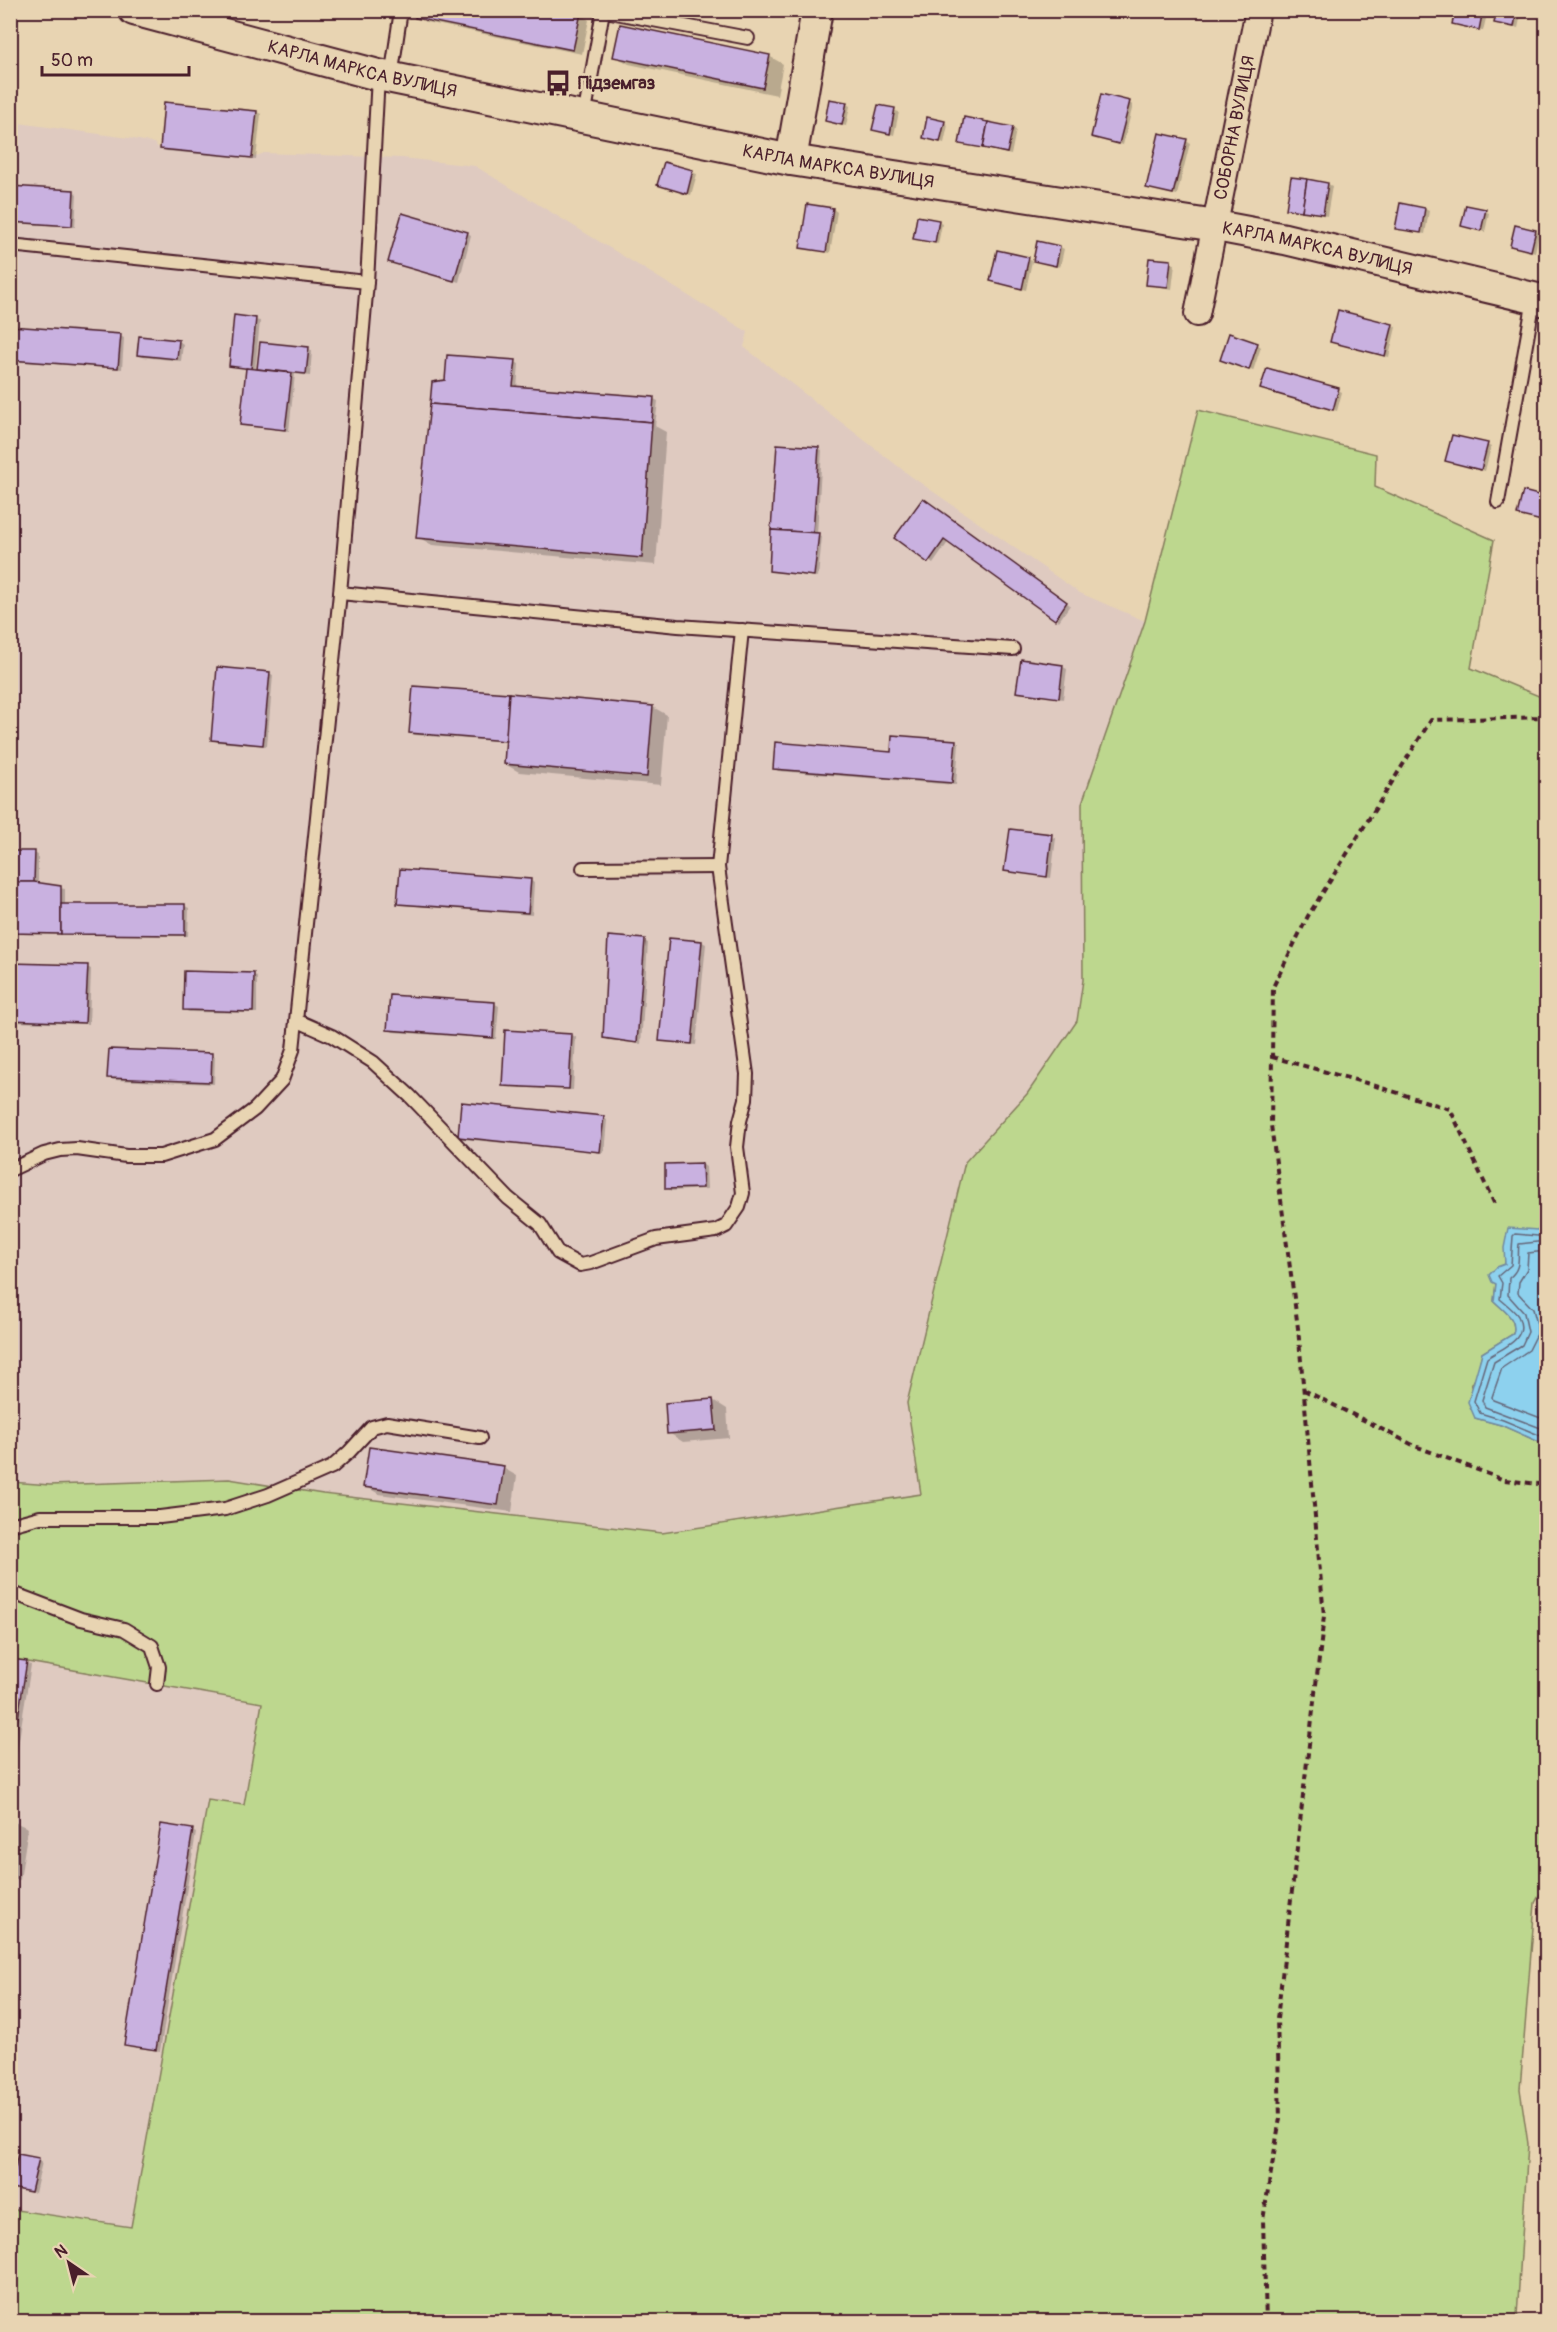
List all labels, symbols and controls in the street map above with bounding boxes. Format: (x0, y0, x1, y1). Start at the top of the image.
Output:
street label: КАРЛА МАРКСА ВУЛИЦЯ (265, 35, 459, 103)
scale bar (42, 39, 189, 77)
text: 50 m (51, 49, 93, 72)
street label: СОБОРНА ВУЛИЦЯ (1209, 54, 1261, 202)
bus stop icon: Підземгаз (543, 68, 573, 98)
place label: Підземгаз (578, 72, 656, 95)
street label: КАРЛА МАРКСА ВУЛИЦЯ (740, 139, 936, 194)
street label: КАРЛА МАРКСА ВУЛИЦЯ (1220, 216, 1415, 281)
north arrow (39, 2233, 99, 2293)
text: N (51, 2240, 71, 2263)

